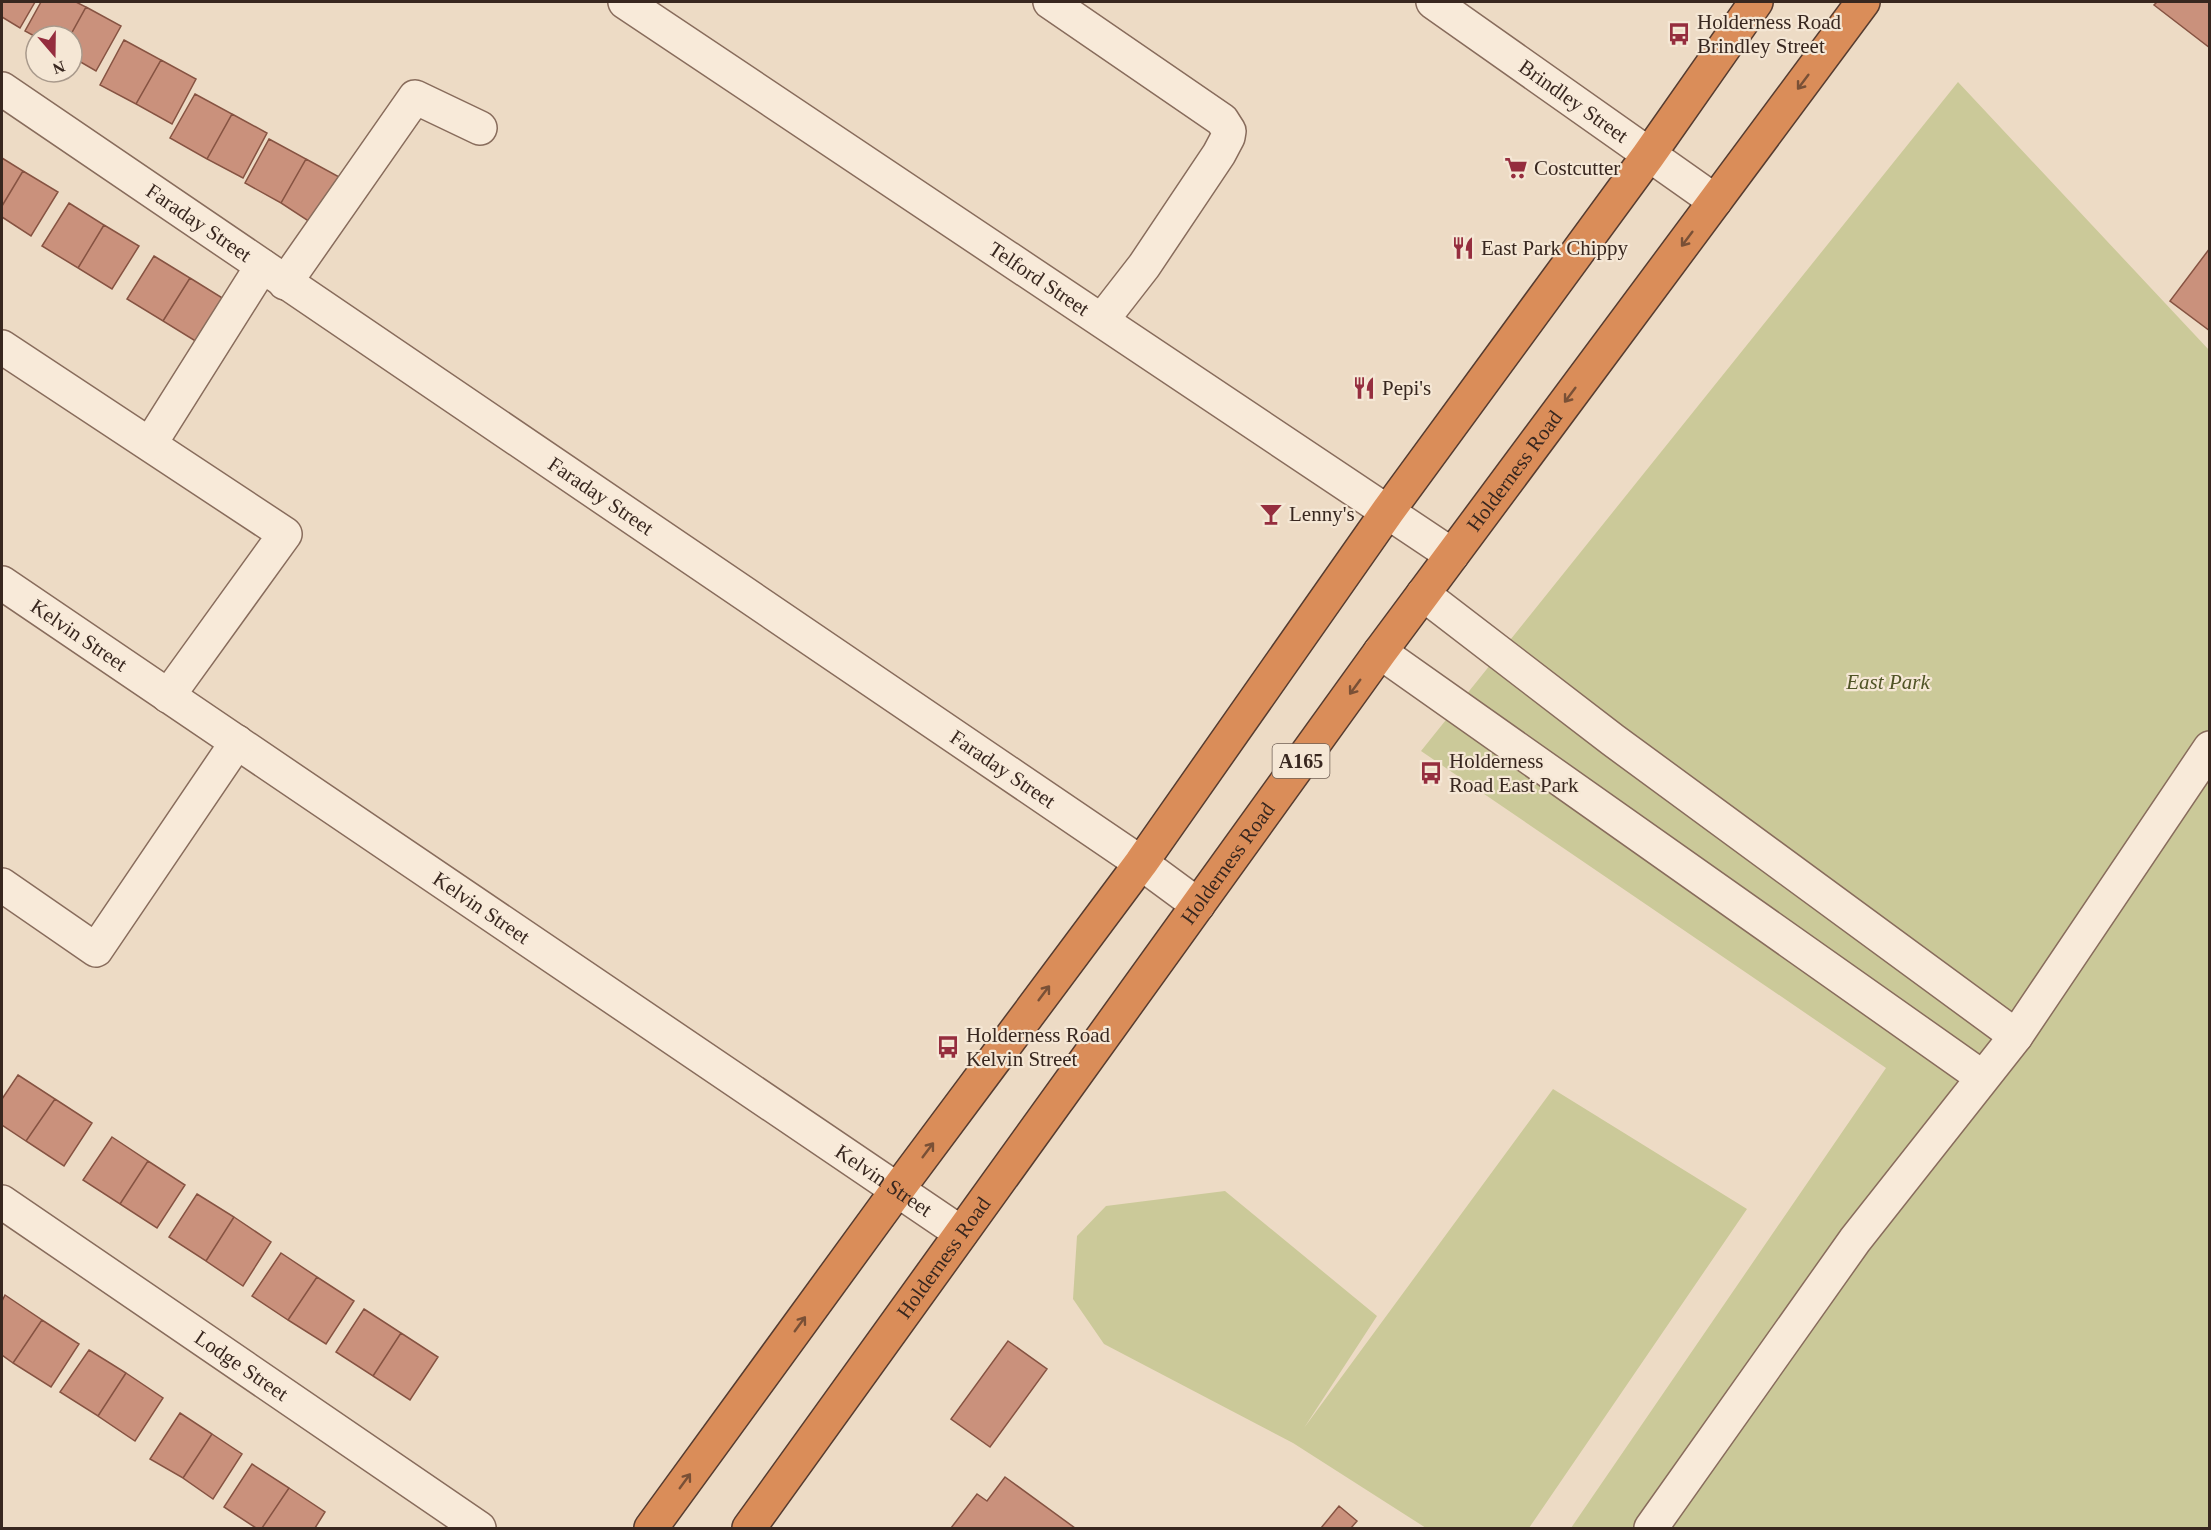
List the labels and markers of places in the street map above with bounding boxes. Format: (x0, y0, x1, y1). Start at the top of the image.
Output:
place label: Holderness Road Brindley Street (1697, 10, 1842, 58)
bus stop icon: Holderness Road Brindley Street (1666, 21, 1692, 47)
supermarket icon: Costcutter (1503, 155, 1529, 181)
place label: Costcutter (1534, 156, 1620, 180)
restaurant icon: East Park Chippy (1450, 235, 1476, 261)
place label: East Park Chippy (1481, 236, 1628, 260)
restaurant icon: Pepi's (1351, 375, 1377, 401)
place label: Pepi's (1382, 376, 1431, 400)
bar icon: Lenny's (1258, 501, 1284, 527)
place label: Lenny's (1289, 502, 1355, 526)
place label: Holderness Road East Park (1449, 749, 1579, 797)
bus stop icon: Holderness Road East Park (1418, 760, 1444, 786)
place label: Holderness Road Kelvin Street (966, 1023, 1111, 1071)
bus stop icon: Holderness Road Kelvin Street (935, 1034, 961, 1060)

